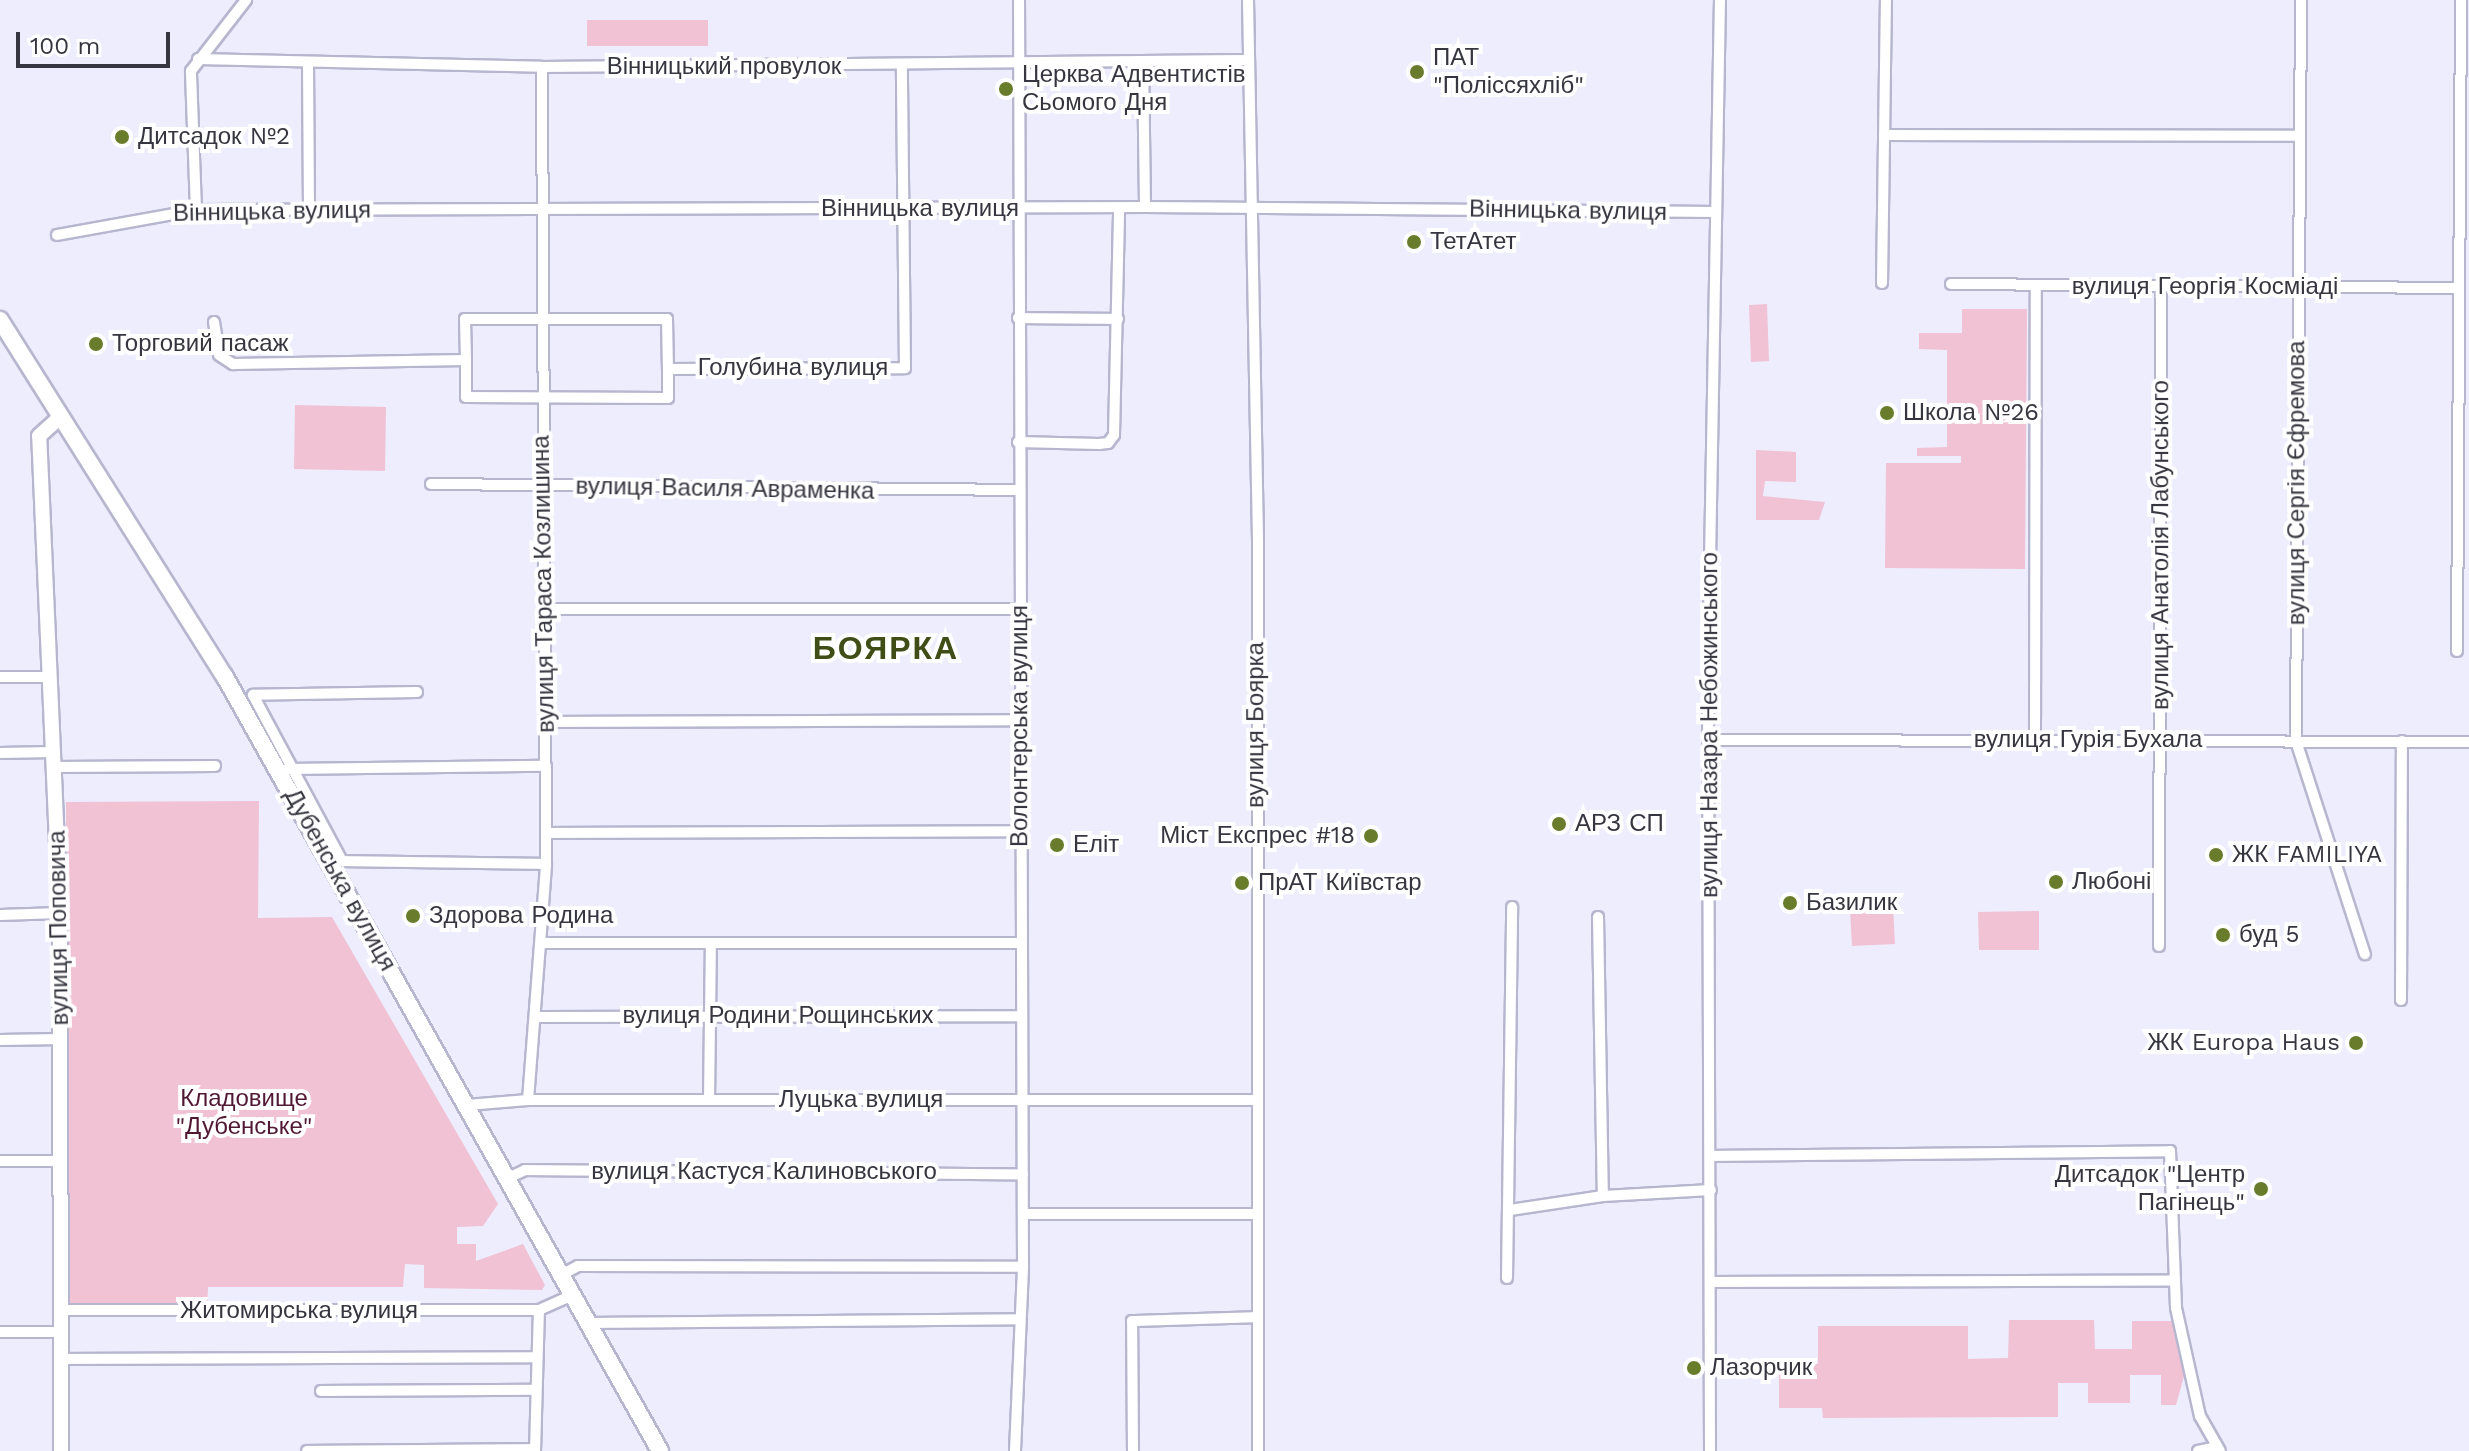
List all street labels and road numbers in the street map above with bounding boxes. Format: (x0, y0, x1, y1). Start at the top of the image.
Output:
street label: Вінницький провулок (607, 53, 841, 81)
street label: Вінницька вулиця (821, 195, 1019, 223)
street label: Вінницька вулиця (1469, 195, 1667, 227)
street label: Вінницька вулиця (173, 196, 371, 228)
street label: вулиця Георгія Косміаді (2072, 273, 2338, 301)
street label: вулиця Сергія Єфремова (2283, 341, 2311, 625)
street label: Голубина вулиця (698, 354, 888, 382)
street label: вулиця Анатолія Лабунського (2147, 380, 2175, 710)
street label: вулиця Тараса Козлишина (527, 435, 561, 733)
street label: вулиця Василя Авраменка (575, 472, 875, 506)
street label: вулиця Назара Небожинського (1696, 552, 1724, 898)
street label: Волонтерська вулиця (1006, 605, 1034, 847)
street label: вулиця Боярка (1242, 642, 1270, 808)
street label: вулиця Гурія Бухала (1974, 726, 2202, 754)
street label: Дубенська вулиця (278, 784, 402, 976)
street label: вулиця Поповича (43, 830, 75, 1026)
street label: вулиця Родини Рощинських (622, 1002, 934, 1030)
street label: Луцька вулиця (779, 1086, 943, 1114)
street label: вулиця Кастуся Калиновського (591, 1158, 937, 1186)
street label: Житомирська вулиця (180, 1297, 418, 1325)

